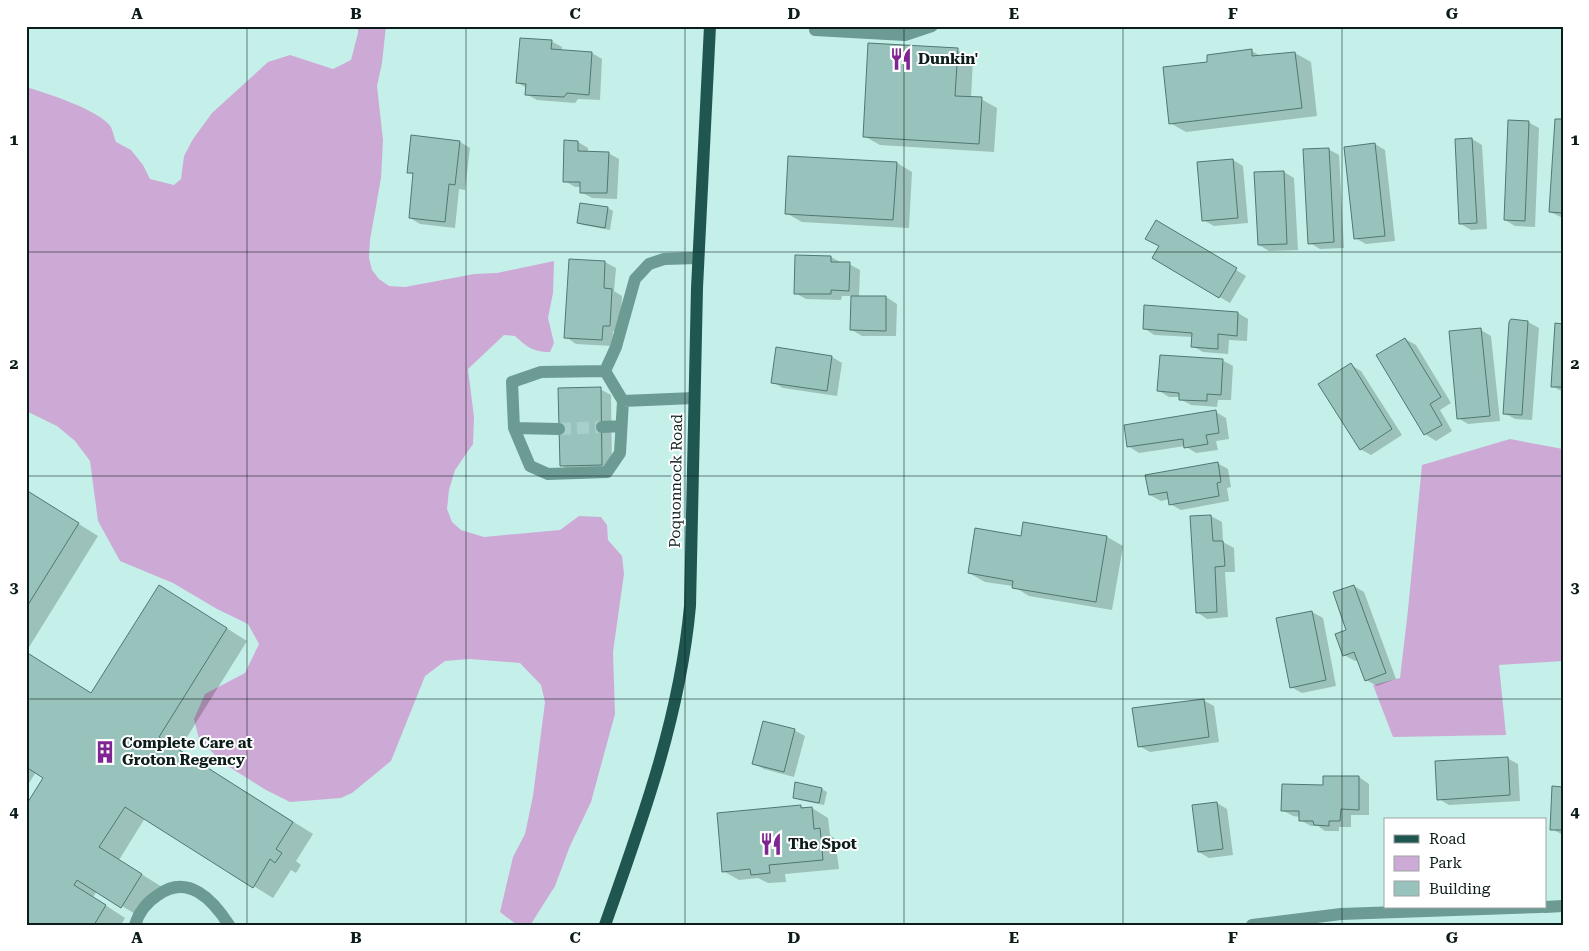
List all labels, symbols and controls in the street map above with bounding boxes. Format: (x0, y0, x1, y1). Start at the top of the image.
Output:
text: A (131, 4, 143, 23)
text: B (350, 4, 362, 23)
text: C (569, 4, 581, 23)
text: D (788, 4, 801, 23)
text: E (1009, 4, 1019, 23)
text: F (1228, 4, 1238, 23)
text: G (1446, 4, 1459, 23)
restaurant icon: Dunkin' (888, 46, 914, 72)
place label: Dunkin' (918, 50, 978, 68)
text: 1 (10, 130, 19, 149)
text: 1 (1571, 130, 1580, 149)
text: 2 (10, 354, 19, 373)
text: 2 (1571, 354, 1580, 373)
street label: Poquonnock Road (666, 414, 686, 548)
text: 3 (10, 578, 19, 597)
text: 3 (1571, 578, 1580, 597)
place label: Complete Care at Groton Regency (122, 734, 253, 769)
building icon: Complete Care at Groton Regency (92, 739, 118, 765)
text: 4 (10, 802, 19, 821)
text: 4 (1571, 802, 1580, 821)
legend (1384, 818, 1546, 908)
text: Road (1429, 830, 1466, 848)
restaurant icon: The Spot (758, 831, 784, 857)
place label: The Spot (788, 835, 857, 853)
text: Park (1429, 854, 1463, 872)
text: Building (1429, 880, 1491, 898)
text: A (131, 928, 143, 947)
text: B (350, 928, 362, 947)
text: C (569, 928, 581, 947)
text: D (788, 928, 801, 947)
text: E (1009, 928, 1019, 947)
text: F (1228, 928, 1238, 947)
text: G (1446, 928, 1459, 947)

